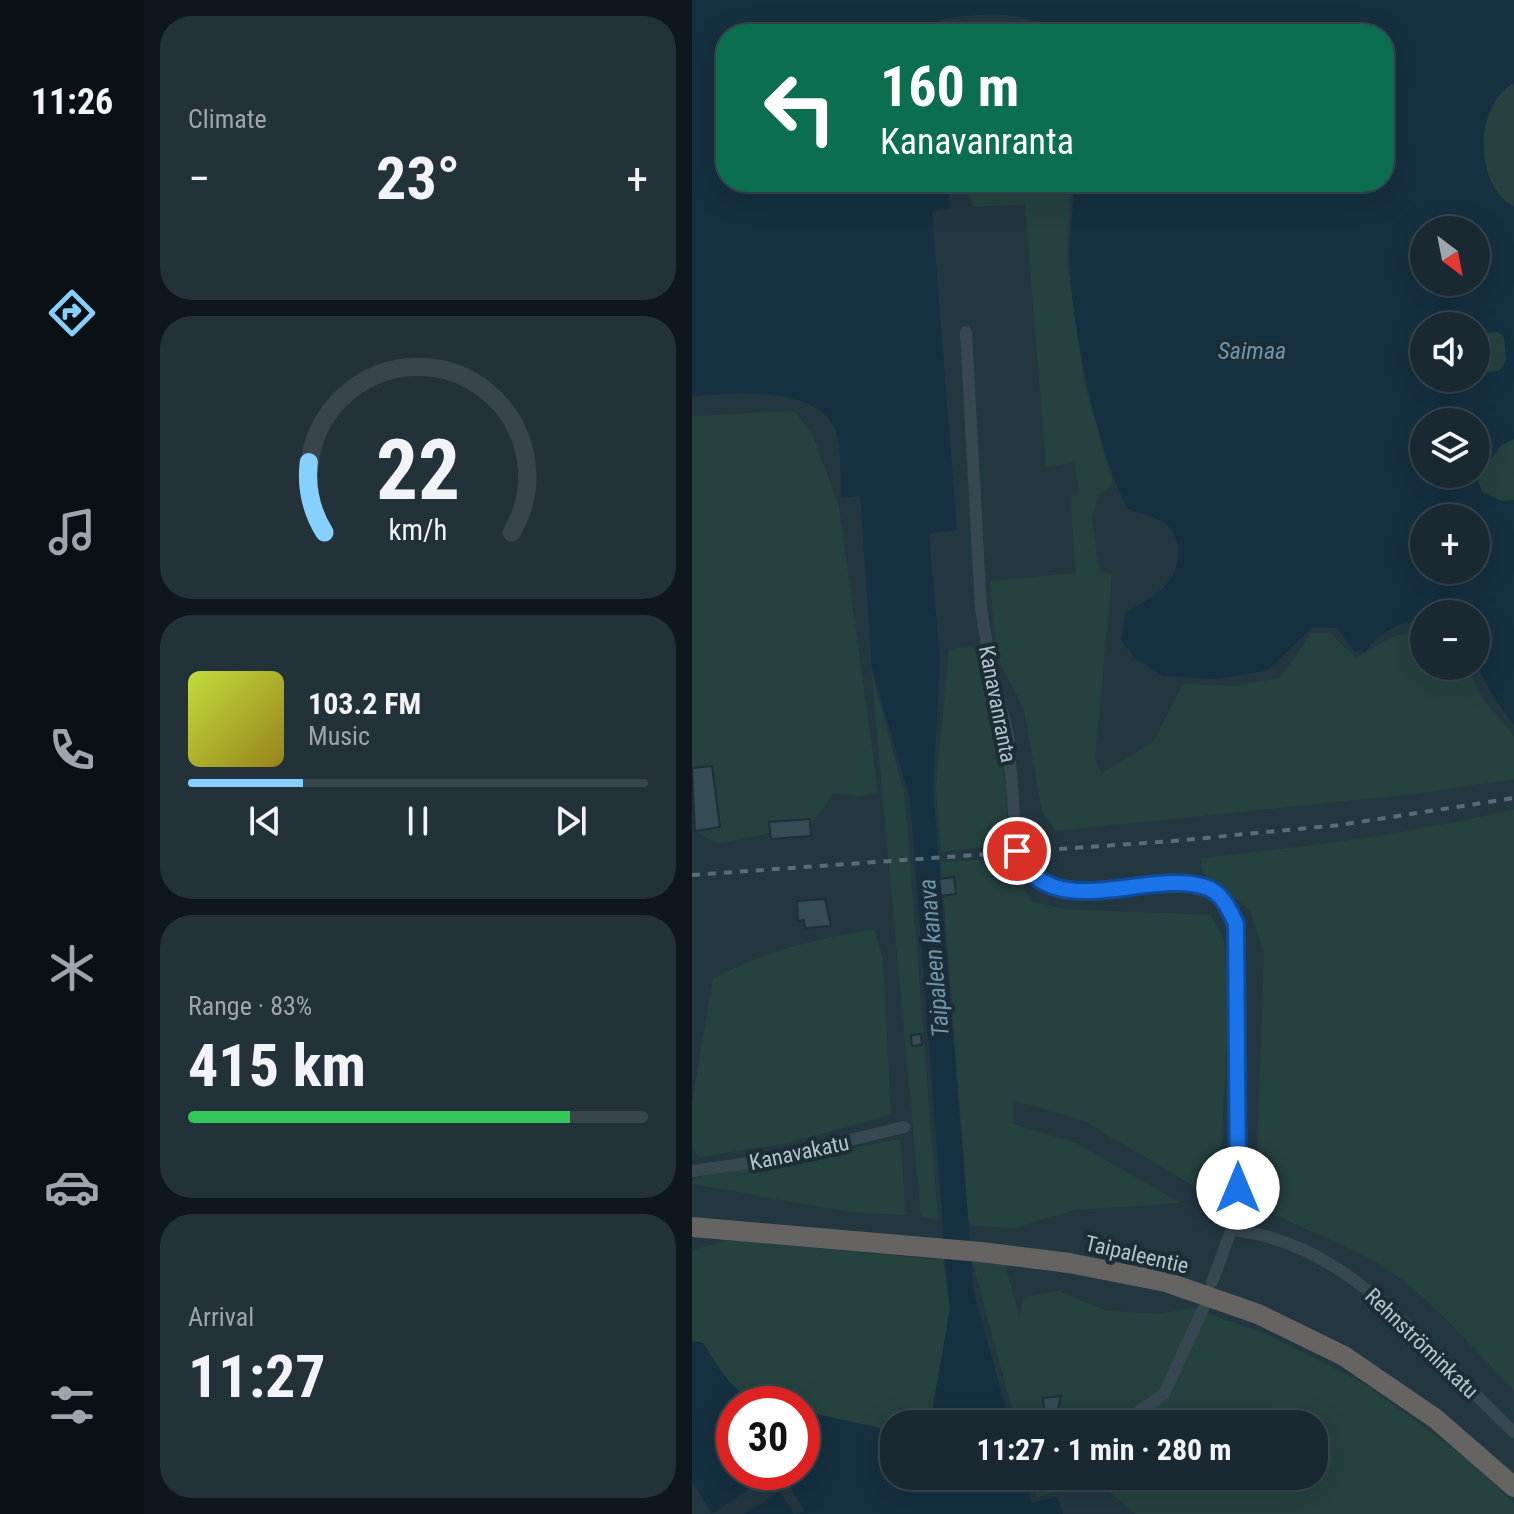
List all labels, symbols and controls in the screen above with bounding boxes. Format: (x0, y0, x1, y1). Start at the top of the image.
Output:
text: 160 m (880, 54, 1019, 120)
icon: left (748, 56, 852, 160)
text: 11:26 (31, 81, 113, 123)
text: Climate (188, 104, 267, 134)
text: Kanavanranta (880, 121, 1074, 163)
text: 23° (376, 143, 460, 214)
text: − (188, 153, 210, 205)
text: + (626, 153, 648, 205)
north arrow (1410, 216, 1490, 296)
map controls (1410, 216, 1490, 680)
icon: directions (44, 285, 100, 341)
button: sound (1410, 312, 1490, 392)
water label: Saimaa (1218, 337, 1286, 365)
button: layers (1410, 408, 1490, 488)
text: 22 (376, 422, 460, 519)
icon: music (44, 504, 100, 560)
button: + (1410, 504, 1490, 584)
text: km/h (389, 514, 447, 548)
button: − (1410, 600, 1490, 680)
street label: Kanavanranta (974, 644, 1021, 765)
text: 103.2 FM (308, 686, 421, 721)
text: Music (308, 721, 370, 751)
icon: phone (44, 722, 100, 778)
icon: previous (243, 799, 287, 843)
icon: pause (396, 799, 440, 843)
icon: next (549, 799, 593, 843)
pin (983, 817, 1051, 885)
icon: arrive (995, 829, 1039, 873)
water label: Taipaleen kanava (913, 878, 955, 1038)
icon: climate (44, 940, 100, 996)
text: Range · 83% (188, 991, 312, 1021)
text: 415 km (188, 1030, 366, 1101)
street label: Kanavakatu (747, 1130, 851, 1175)
position arrow (1196, 1146, 1280, 1230)
icon: car (44, 1159, 100, 1215)
street label: Taipaleentie (1083, 1230, 1191, 1279)
street label: Rehnströminkatu (1360, 1283, 1483, 1403)
text: Arrival (188, 1302, 254, 1332)
text: 11:27 (188, 1341, 326, 1412)
icon: filters (44, 1377, 100, 1433)
speed limit sign: 30 (716, 1386, 820, 1490)
text: 11:27 · 1 min · 280 m (977, 1432, 1231, 1467)

